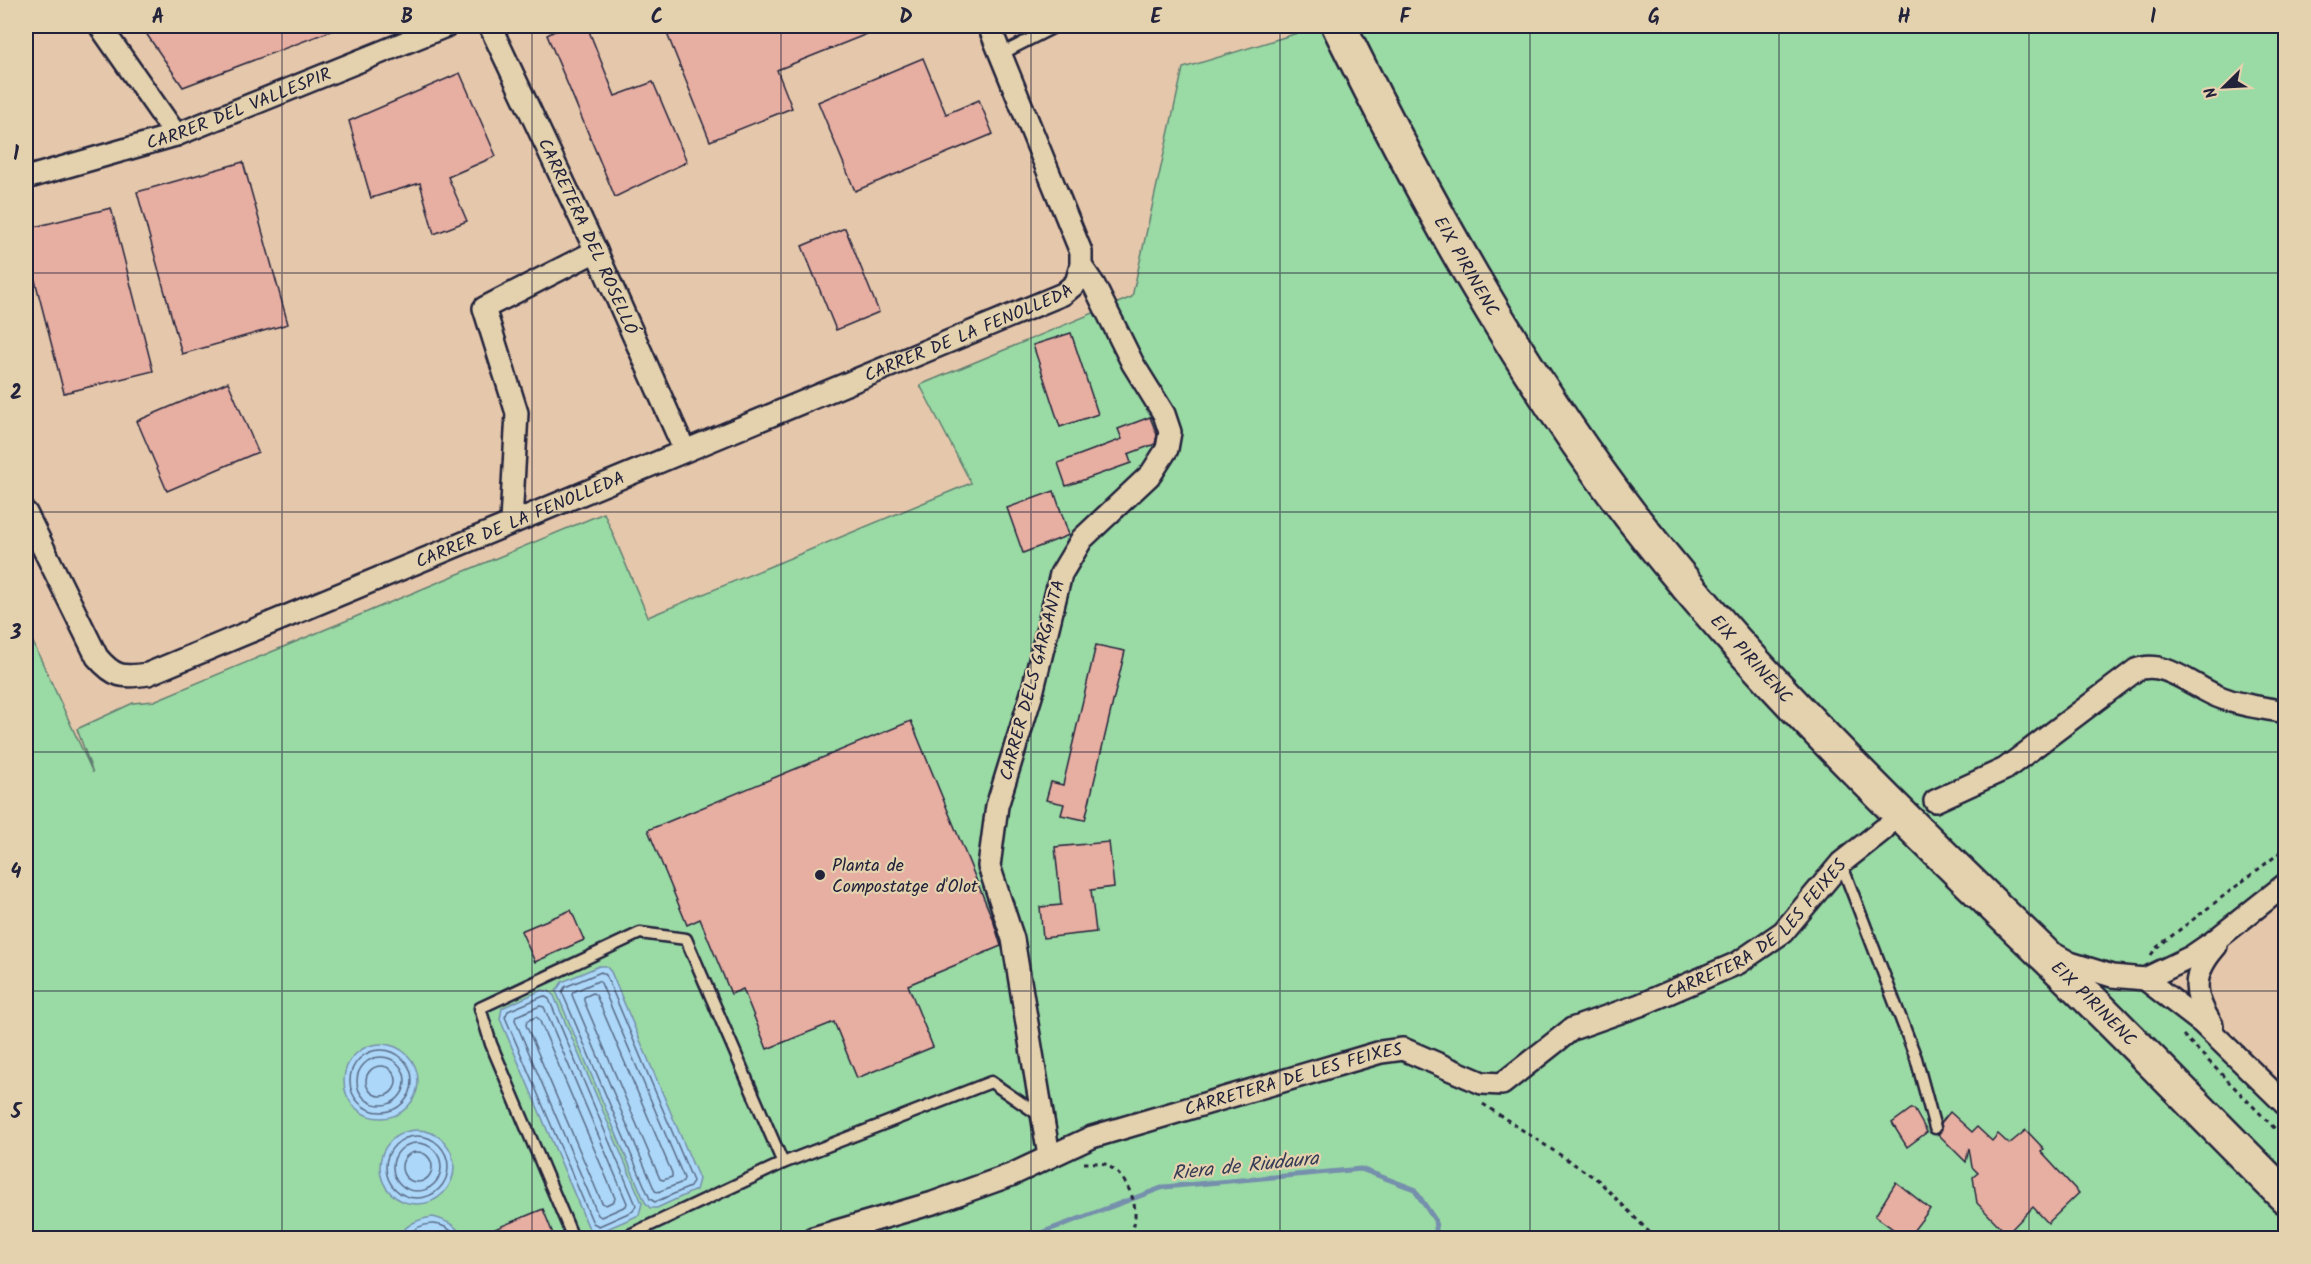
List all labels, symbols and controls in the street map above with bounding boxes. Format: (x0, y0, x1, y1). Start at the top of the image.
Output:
text: A (152, 2, 164, 34)
text: B (401, 2, 413, 34)
text: C (651, 2, 663, 34)
text: D (899, 2, 913, 34)
text: E (1150, 2, 1162, 34)
text: F (1400, 2, 1412, 34)
text: G (1648, 2, 1660, 34)
text: H (1897, 2, 1911, 34)
text: I (2150, 2, 2156, 34)
north arrow (2194, 57, 2254, 117)
street label: CARRER DEL VALLESPIR (143, 61, 336, 159)
text: N (2198, 83, 2225, 102)
street label: CARRETERA DEL ROSELLÓ (529, 134, 645, 341)
text: 1 (13, 139, 19, 171)
street label: EIX PIRINENC (1425, 211, 1506, 323)
street label: CARRER DE LA FENOLLEDA (860, 277, 1081, 391)
text: 2 (10, 378, 22, 410)
street label: CARRER DE LA FENOLLEDA (411, 464, 630, 577)
street label: CARRER DELS GARGANTA (993, 577, 1074, 784)
street label: EIX PIRINENC (1702, 609, 1798, 711)
text: 3 (10, 618, 22, 650)
place label: Planta de Compostatge d'Olot (832, 852, 979, 902)
street label: CARRETERA DE LES FEIXES (1661, 852, 1855, 1009)
text: 4 (11, 857, 22, 889)
marker: Planta de Compostatge d'Olot (813, 868, 827, 882)
street label: EIX PIRINENC (2043, 955, 2143, 1054)
street label: CARRETERA DE LES FEIXES (1181, 1036, 1405, 1125)
text: 5 (10, 1097, 23, 1129)
water label: Riera de Riudaura (1170, 1143, 1322, 1191)

